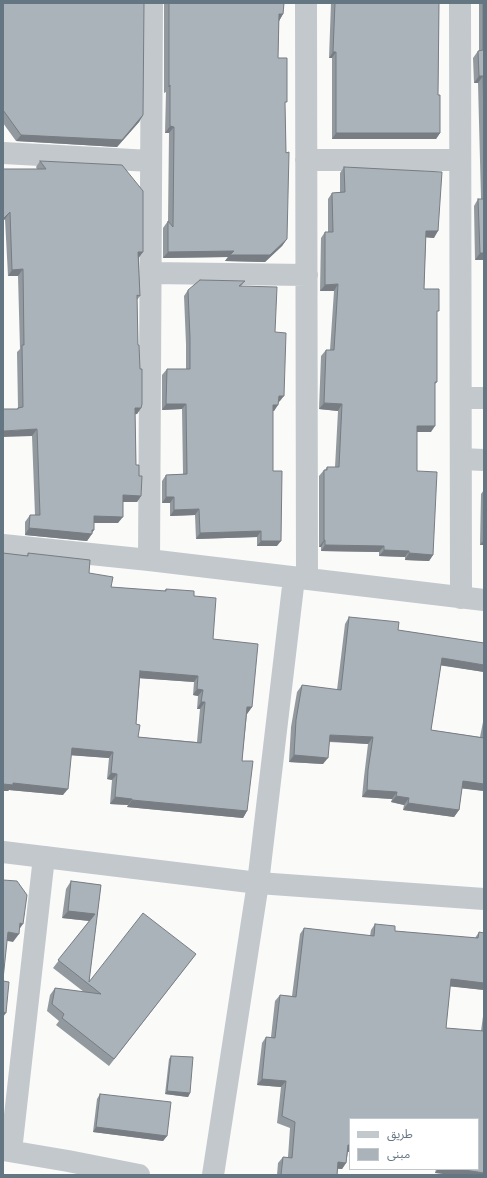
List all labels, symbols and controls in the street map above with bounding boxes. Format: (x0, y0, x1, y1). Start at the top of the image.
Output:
legend (349, 1118, 479, 1170)
text: طريق (387, 1126, 413, 1142)
text: مبنى (387, 1146, 410, 1162)

